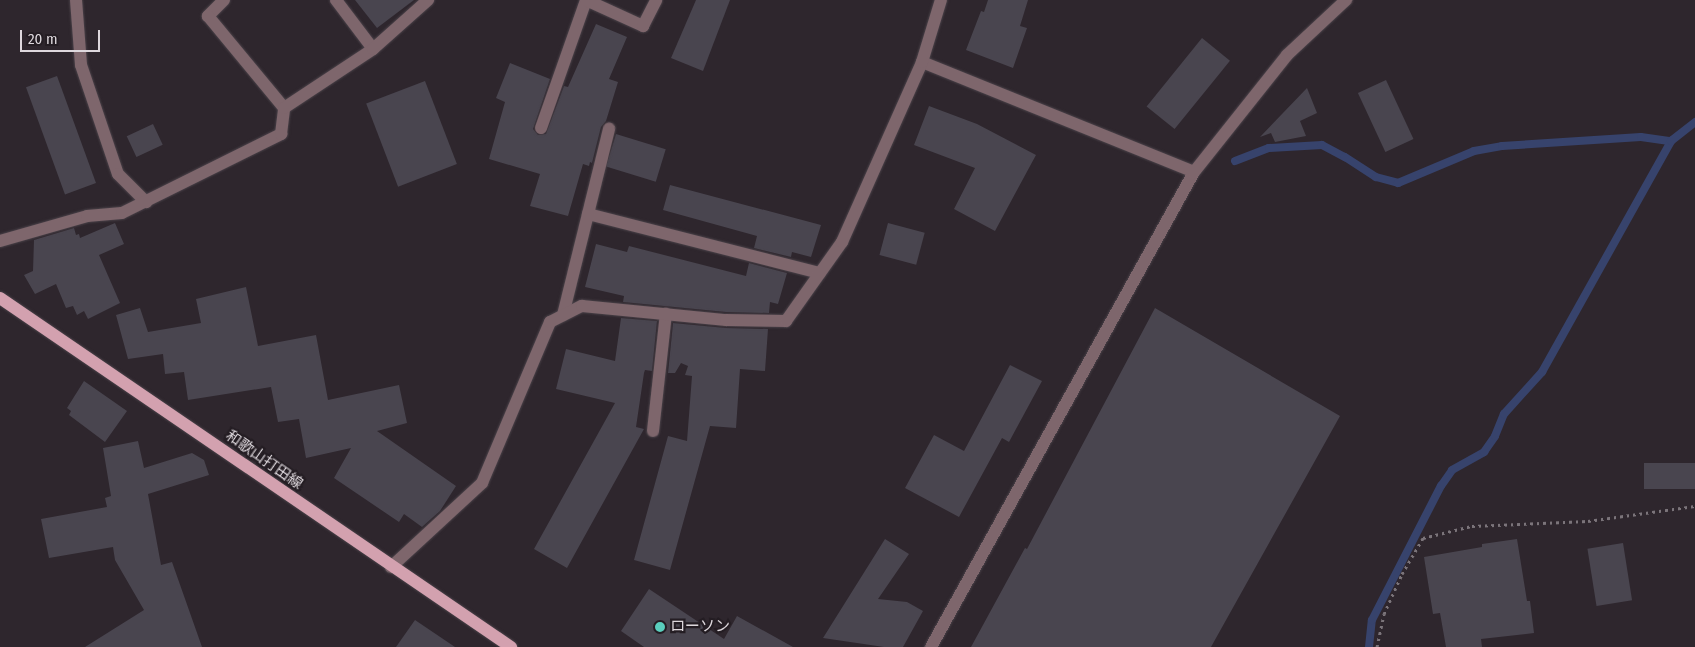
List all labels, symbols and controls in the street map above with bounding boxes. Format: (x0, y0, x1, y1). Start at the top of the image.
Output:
scale bar (22, 20, 102, 52)
text: 20 m (28, 30, 58, 48)
street label: 和歌山打田線 (222, 427, 306, 493)
place label: ローソン (670, 618, 730, 636)
marker: ローソン (654, 621, 666, 633)

